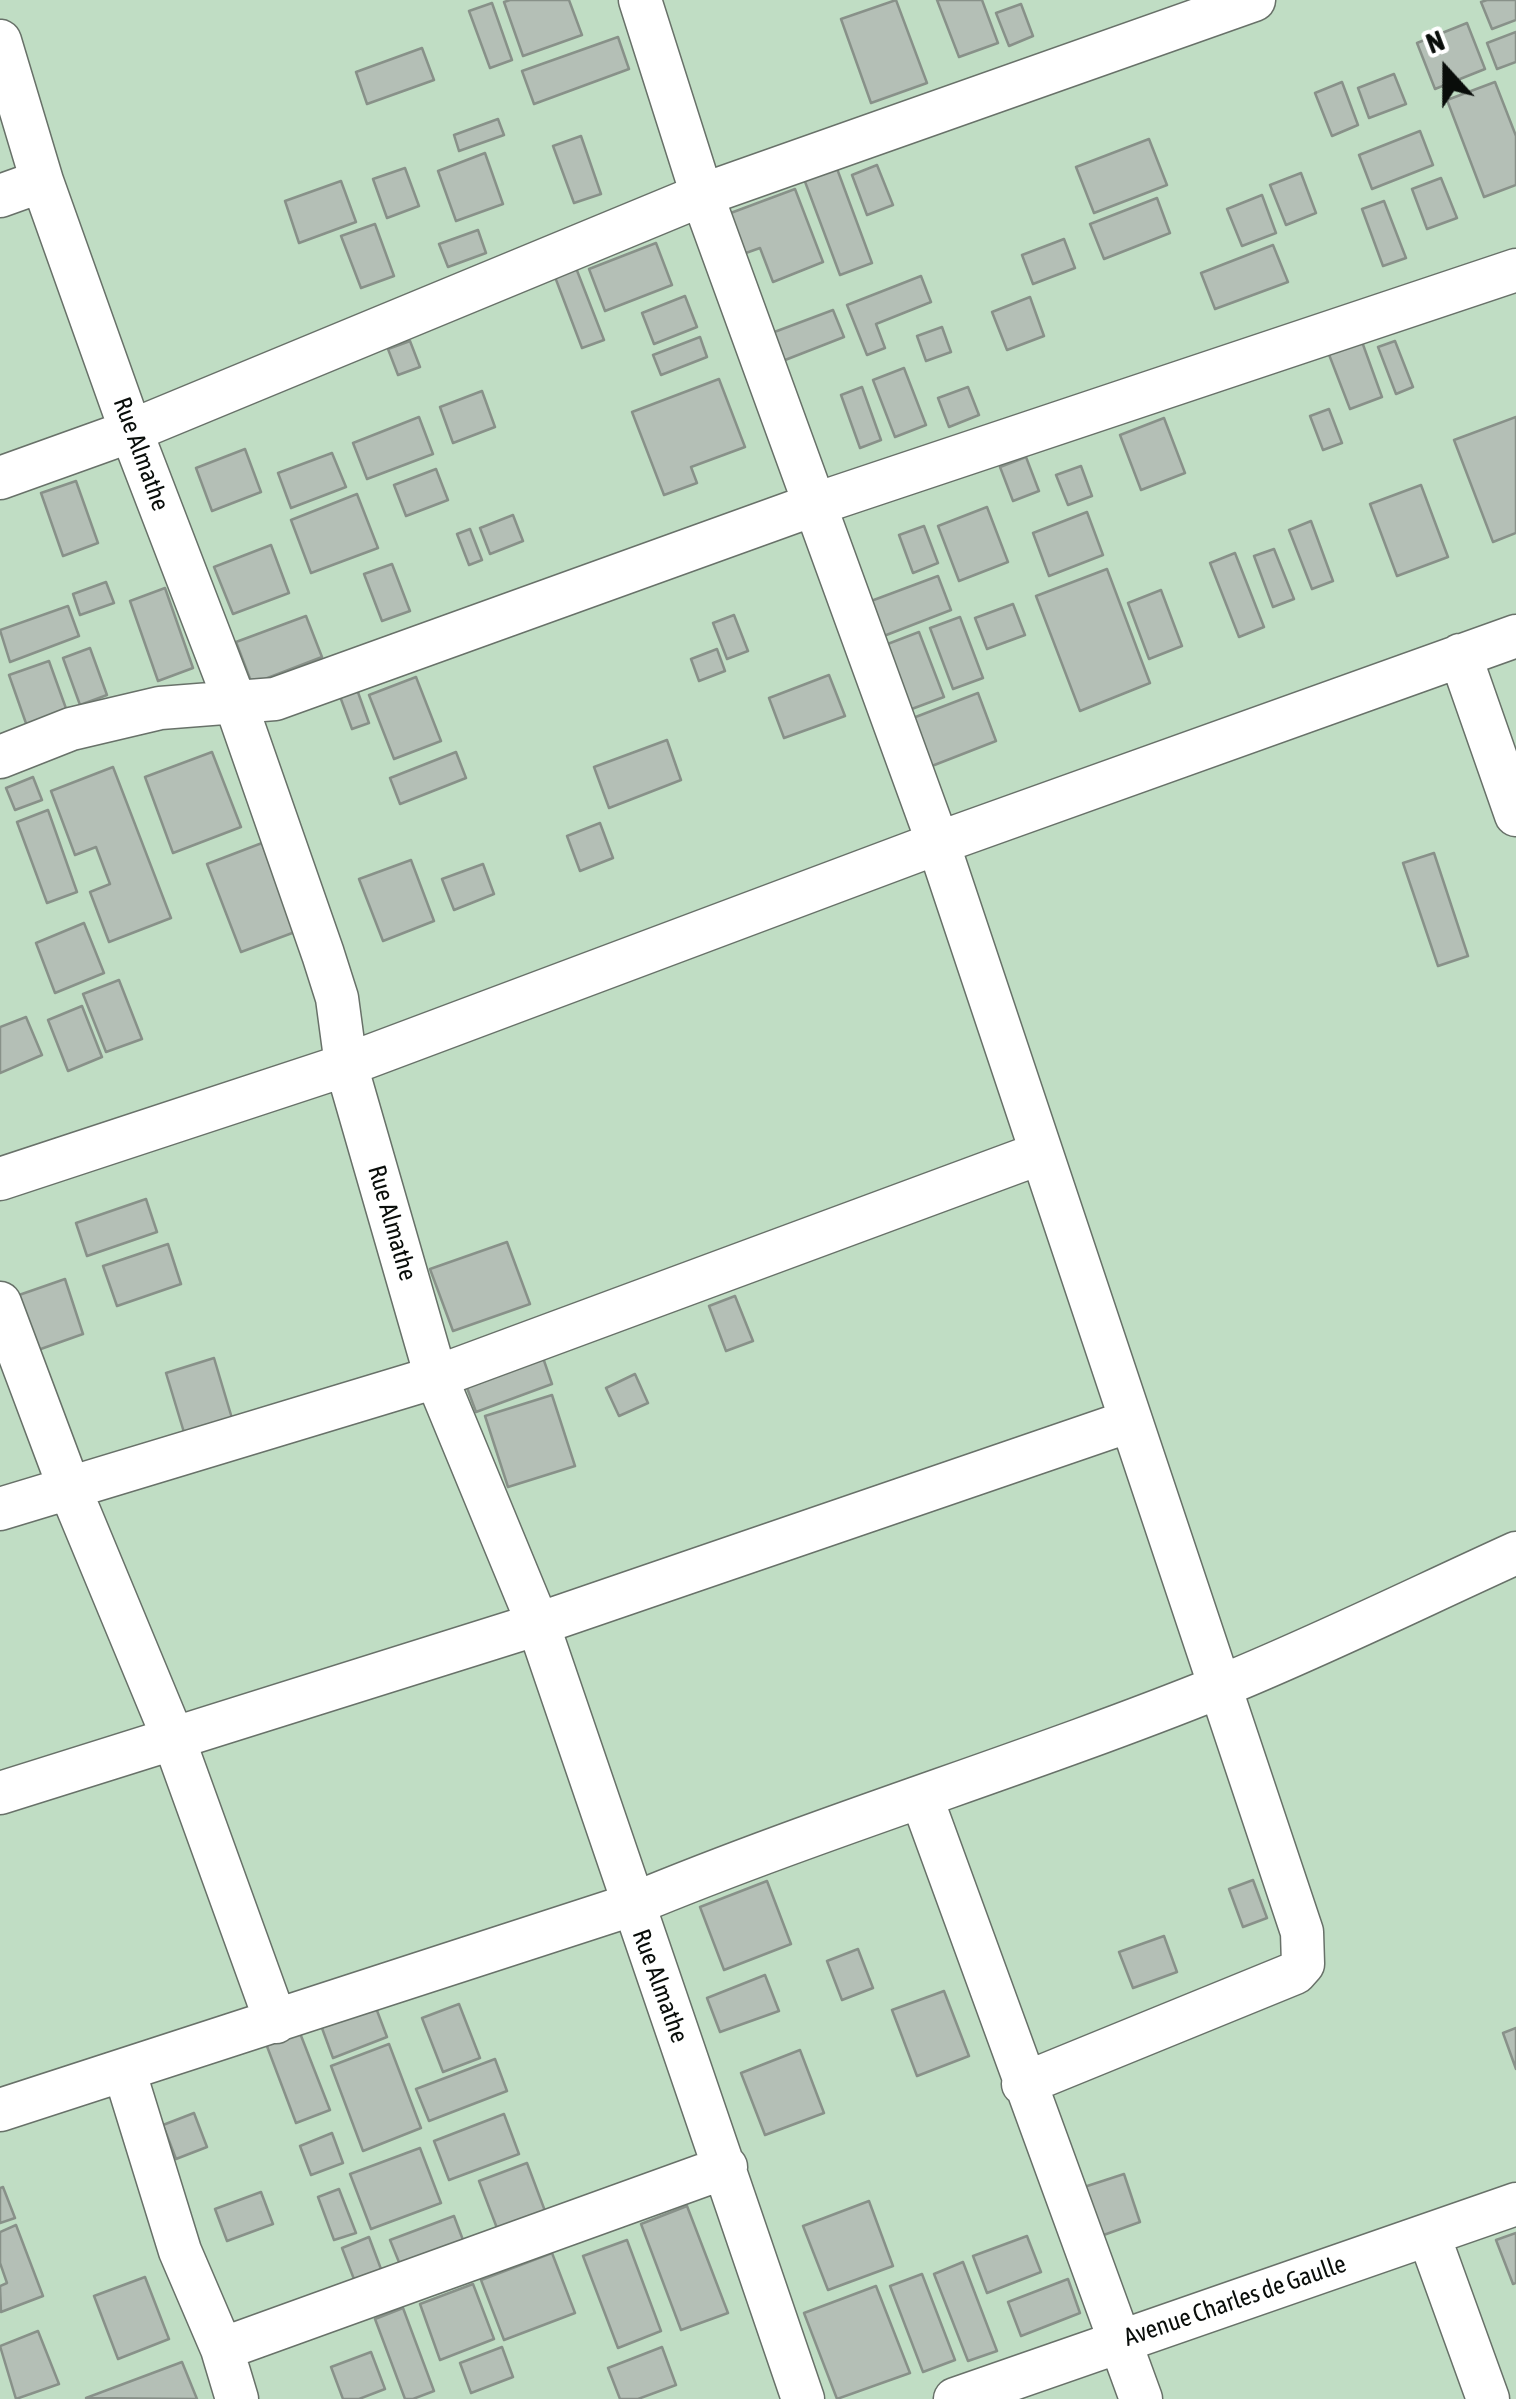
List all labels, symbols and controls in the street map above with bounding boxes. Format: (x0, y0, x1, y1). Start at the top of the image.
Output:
north arrow (1396, 20, 1496, 120)
text: N (1422, 24, 1449, 60)
street label: Rue Almathe (107, 393, 175, 515)
street label: Rue Almathe (361, 1162, 423, 1284)
street label: Rue Almathe (626, 1925, 694, 2047)
street label: Avenue Charles de Gaulle (1120, 2249, 1350, 2353)

